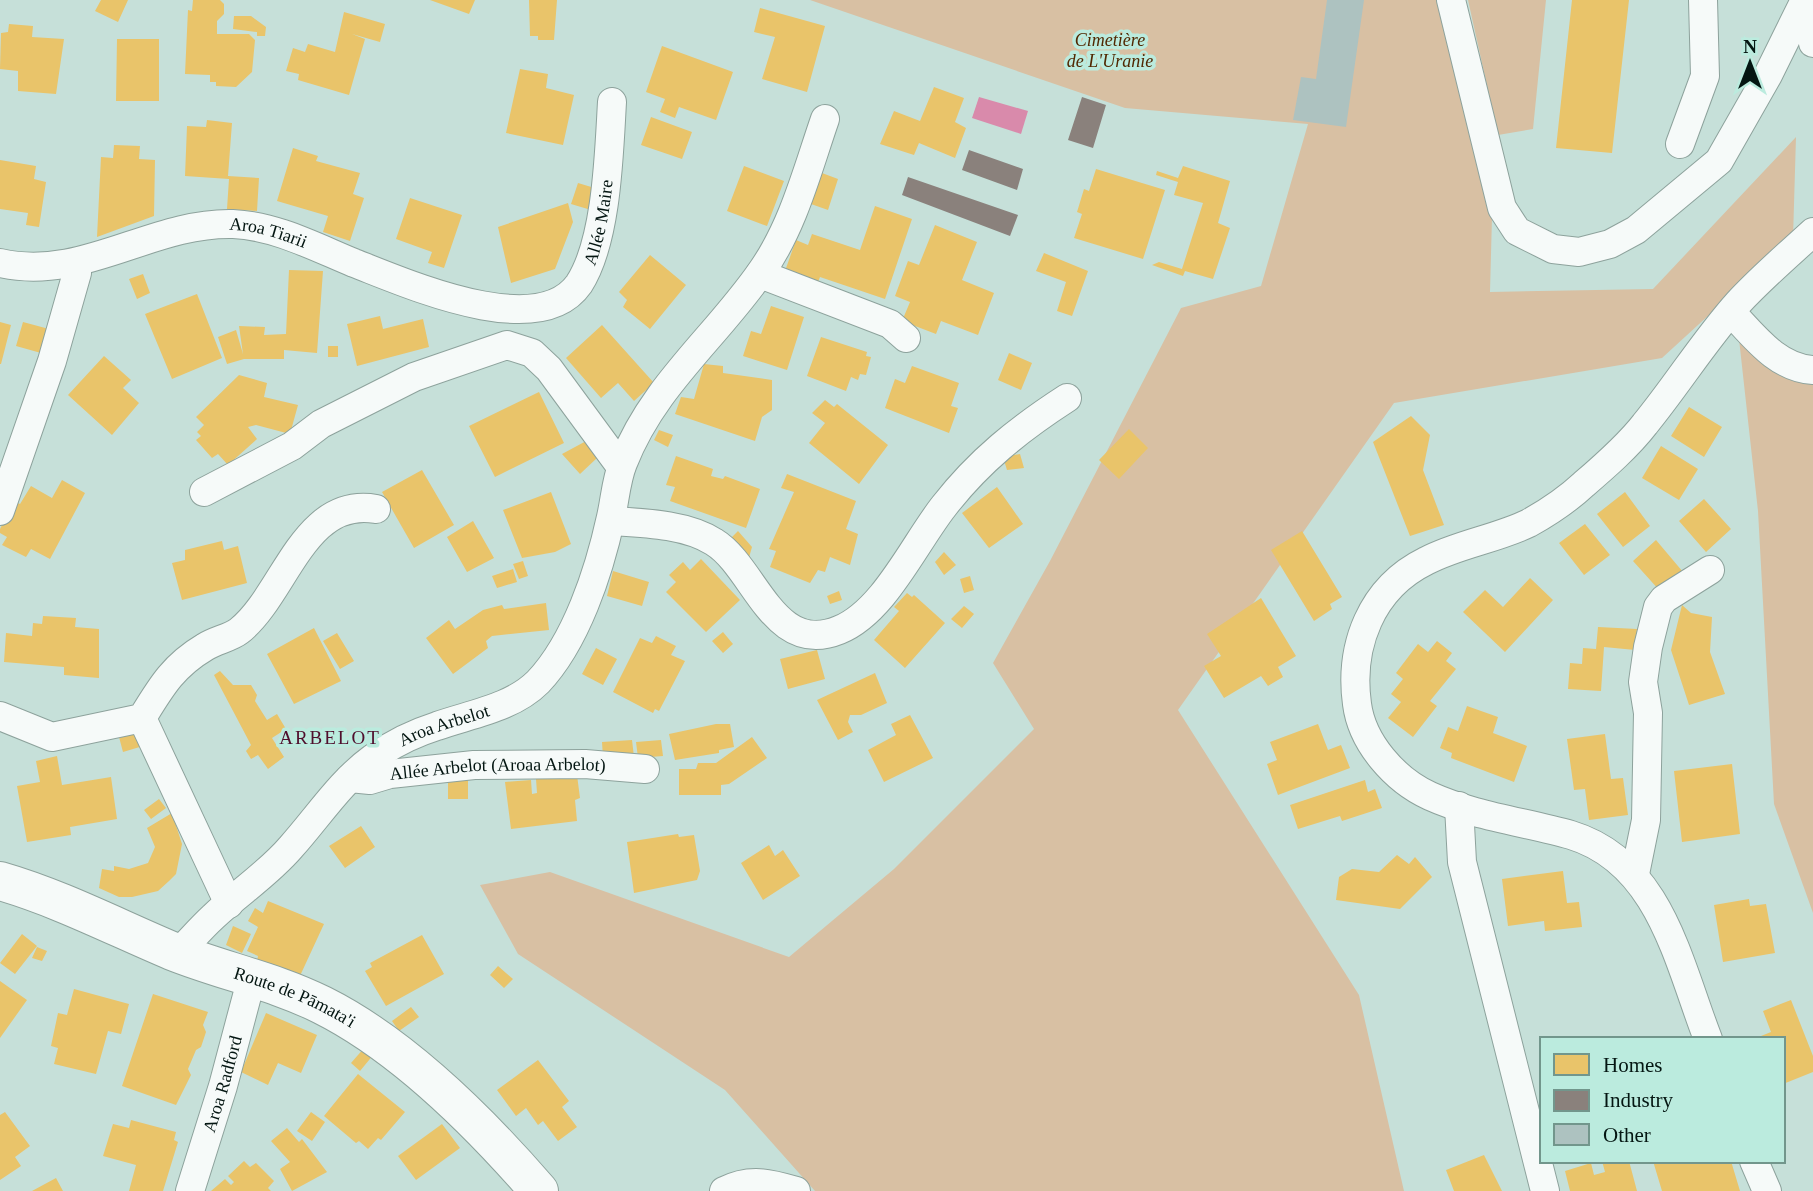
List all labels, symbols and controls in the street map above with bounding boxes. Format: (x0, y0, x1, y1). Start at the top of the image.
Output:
north arrow (1715, 28, 1785, 98)
park label: Cimetière de L'Uranie (1067, 30, 1153, 71)
text: N (1743, 36, 1757, 57)
street label: Allée Maire (580, 179, 617, 268)
street label: Aroa Tiarii (229, 214, 310, 252)
street label: Aroa Arbelot (395, 700, 492, 750)
district label: ARBELOT (279, 727, 381, 748)
street label: Allée Arbelot (Aroaa Arbelot) (389, 754, 607, 784)
street label: Route de Pāmata'i (231, 963, 359, 1032)
street label: Aroa Radford (199, 1033, 246, 1135)
legend (1540, 1037, 1785, 1163)
text: Homes (1603, 1053, 1663, 1077)
text: Industry (1603, 1088, 1673, 1112)
text: Other (1603, 1123, 1651, 1147)

